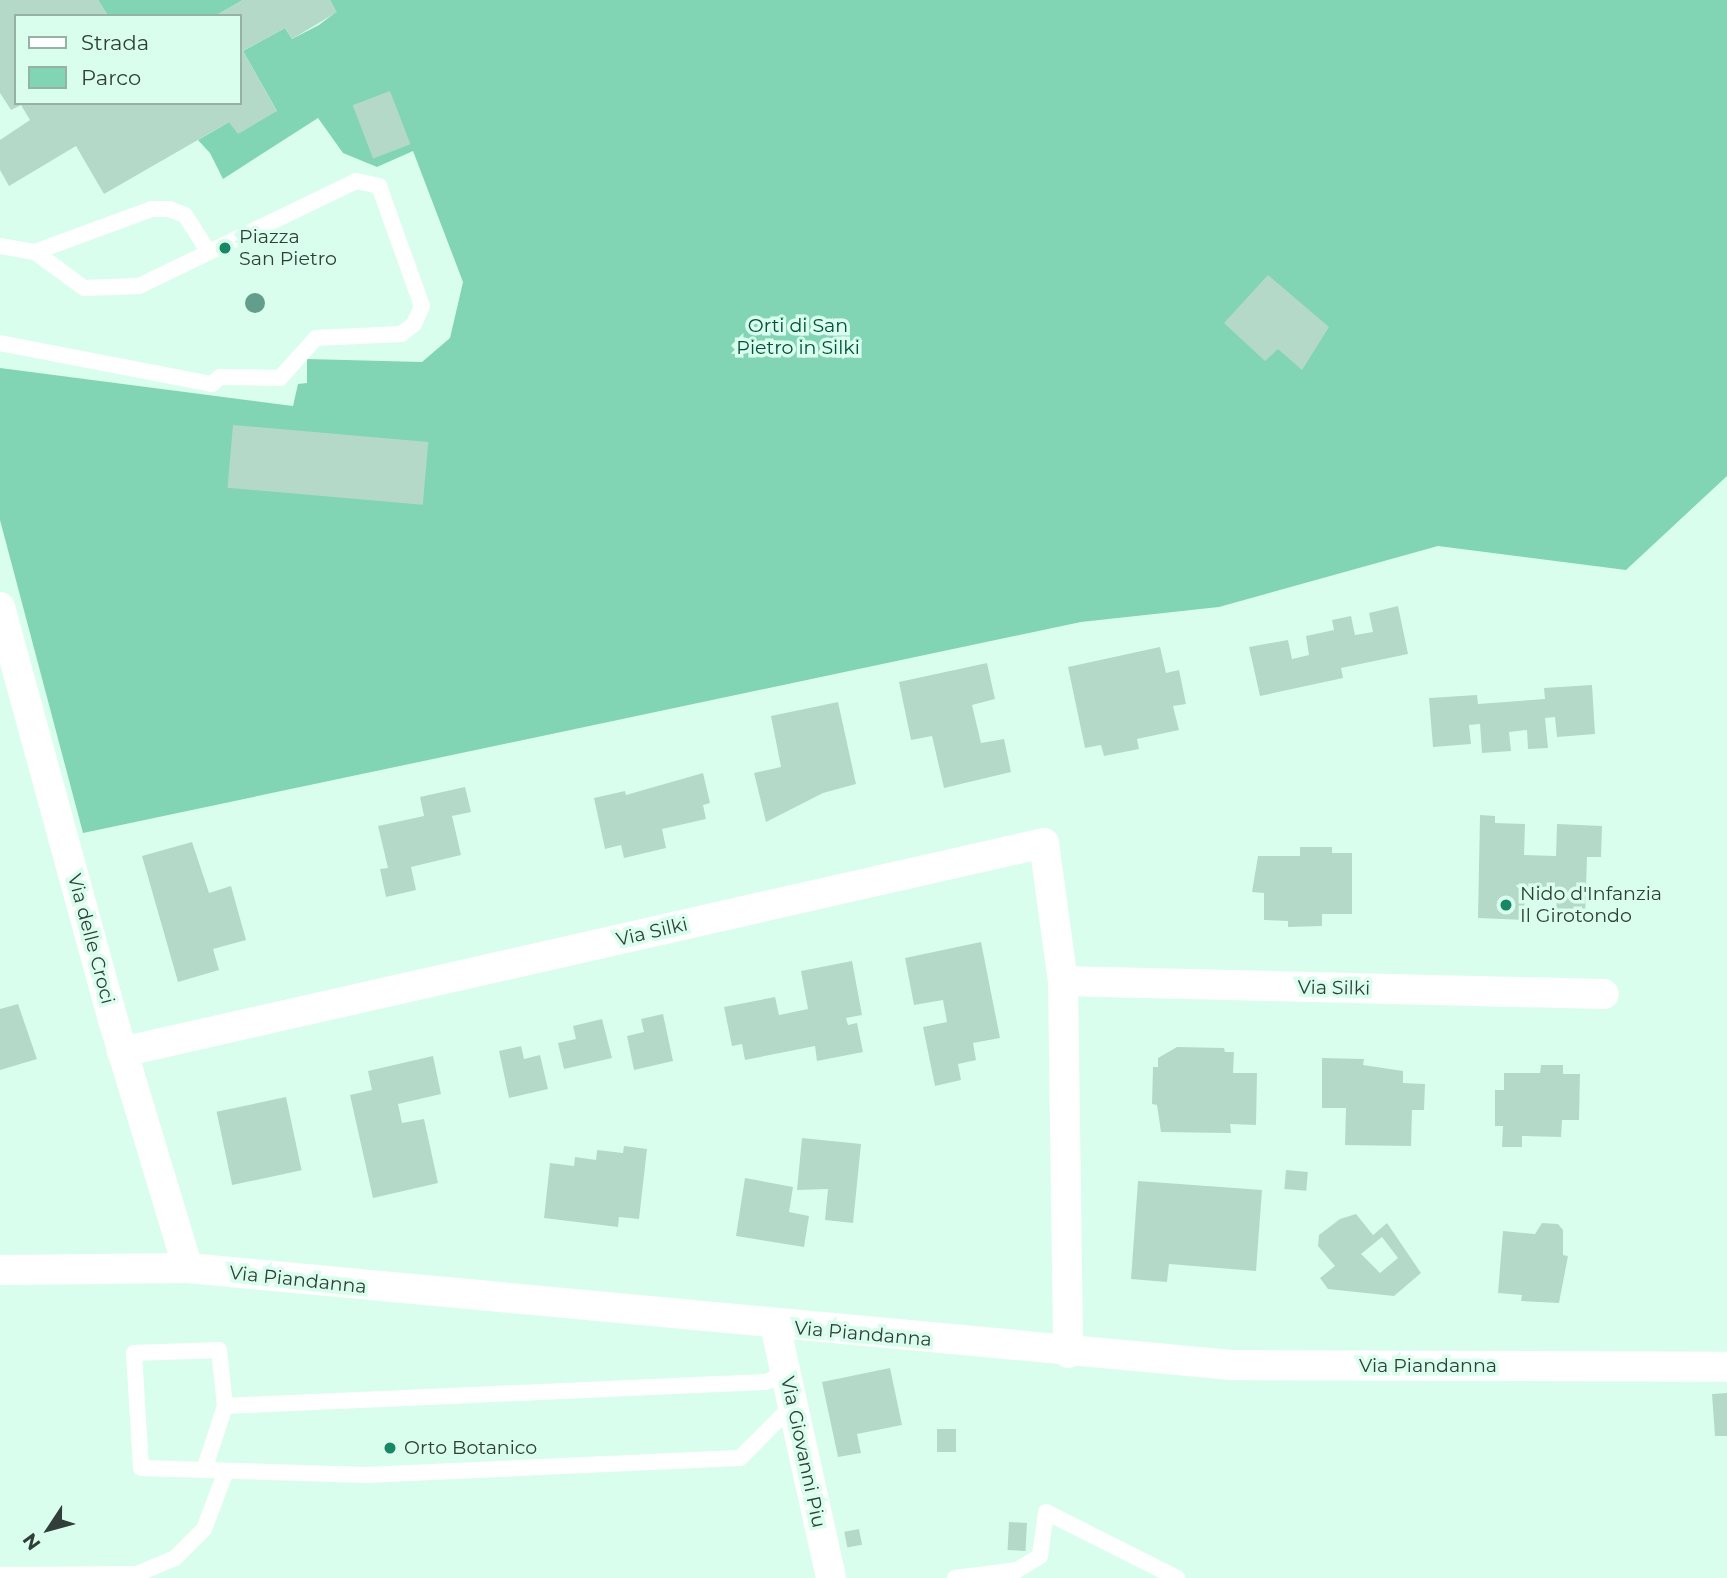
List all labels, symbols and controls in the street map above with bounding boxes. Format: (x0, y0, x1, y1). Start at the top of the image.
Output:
legend (14, 14, 242, 105)
text: Strada (81, 30, 149, 55)
text: Parco (81, 65, 141, 90)
place label: Piazza San Pietro (239, 226, 337, 270)
marker: Piazza San Pietro (217, 240, 233, 256)
park label: Orti di San Pietro in Silki (736, 315, 860, 359)
street label: Via delle Croci (63, 871, 119, 1007)
place label: Nido d'Infanzia Il Girotondo (1520, 883, 1662, 927)
marker: Nido d'Infanzia Il Girotondo (1498, 897, 1514, 913)
street label: Via Silki (614, 913, 690, 951)
street label: Via Silki (1298, 976, 1370, 1000)
street label: Via Piandanna (228, 1261, 368, 1299)
street label: Via Piandanna (793, 1317, 933, 1351)
street label: Via Piandanna (1359, 1355, 1497, 1377)
street label: Via Giovanni Piu (776, 1374, 830, 1530)
place label: Orto Botanico (404, 1437, 537, 1459)
marker: Orto Botanico (382, 1440, 398, 1456)
north arrow (14, 1494, 84, 1564)
text: N (18, 1529, 45, 1555)

